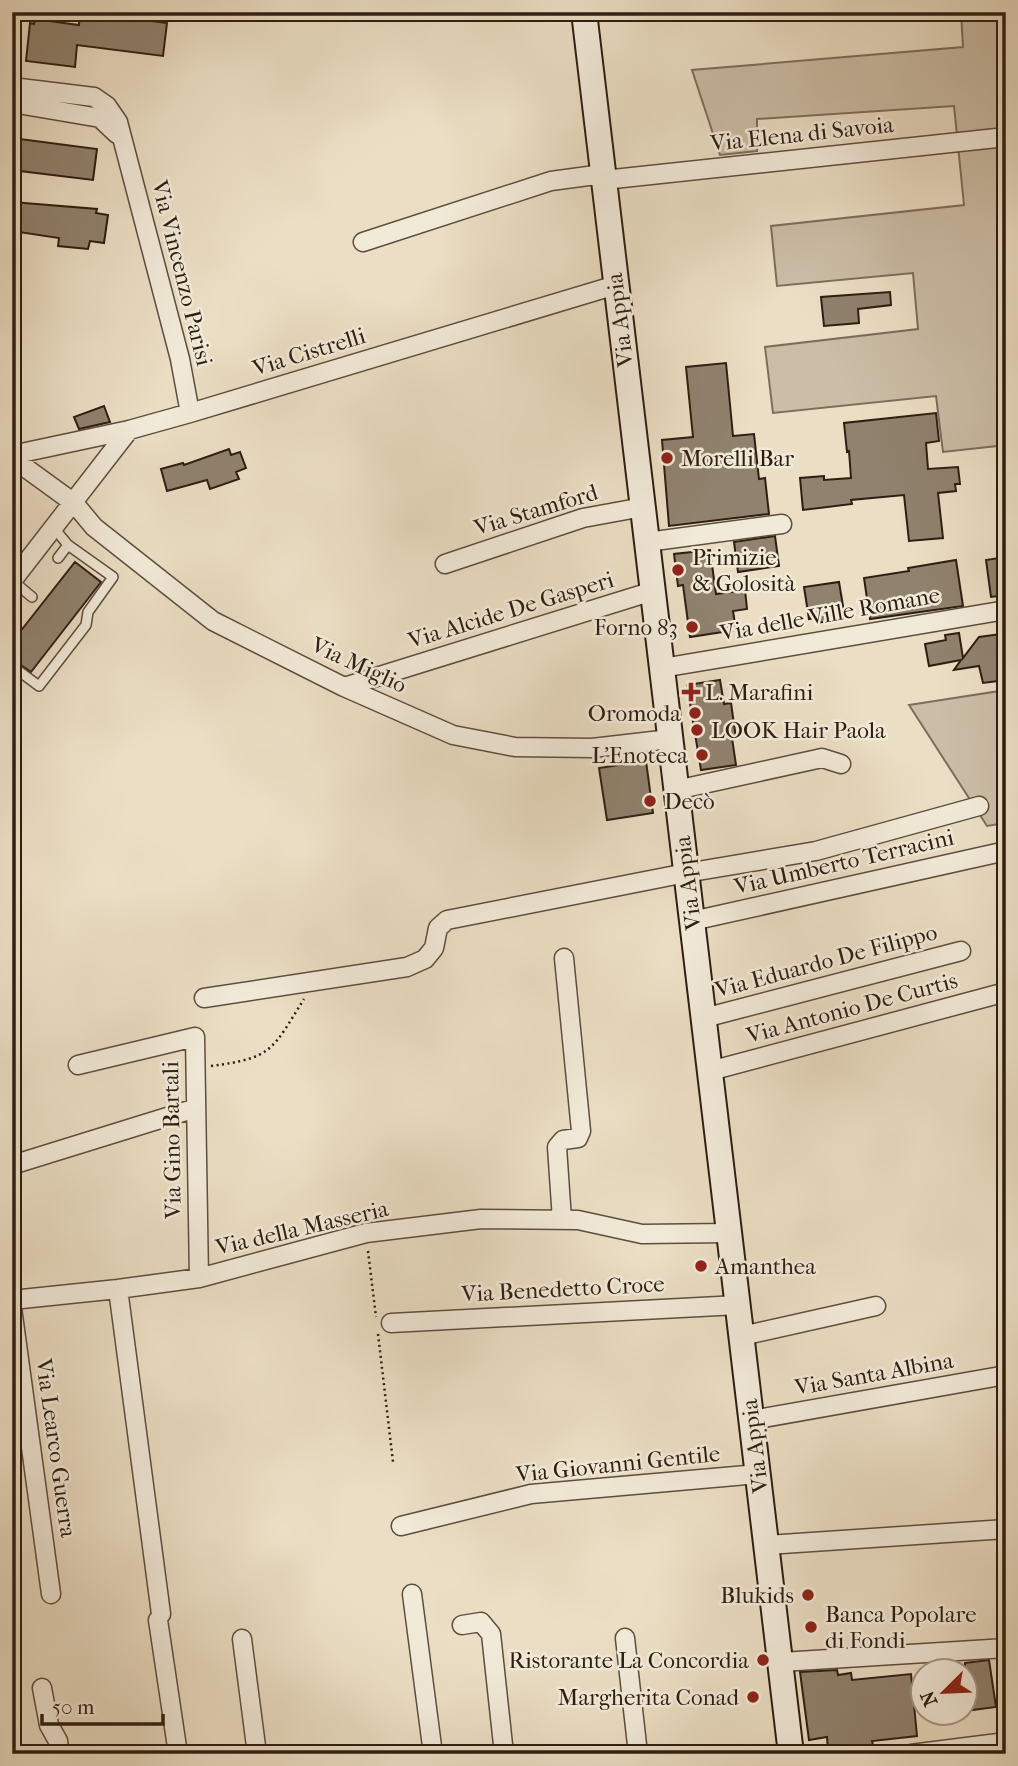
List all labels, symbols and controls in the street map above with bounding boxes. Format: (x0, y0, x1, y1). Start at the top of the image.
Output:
street label: Via Elena di Savoia (708, 111, 895, 157)
street label: Via Vincenzo Parisi (146, 177, 218, 369)
street label: Via Appia (601, 271, 639, 370)
street label: Via Cistrelli (248, 322, 369, 382)
place label: Morelli Bar (681, 445, 794, 472)
marker: Morelli Bar (659, 450, 675, 466)
street label: Via Stamford (470, 478, 602, 542)
place label: Primizie & Golosità (692, 544, 796, 597)
marker: Primizie & Golosità (670, 562, 686, 578)
street label: Via Alcide De Gasperi (404, 566, 617, 654)
street label: Via delle Ville Romane (717, 581, 942, 647)
place label: Forno 83 (594, 614, 678, 641)
marker: Forno 83 (684, 619, 700, 635)
street label: Via Miglio (306, 631, 411, 699)
place label: L. Marafini (705, 679, 813, 706)
marker: L. Marafini (683, 684, 699, 700)
place label: Oromoda (588, 700, 681, 727)
marker: Oromoda (687, 705, 703, 721)
place label: LOOK Hair Paola (711, 717, 886, 744)
marker: LOOK Hair Paola (689, 722, 705, 738)
place label: L'Enoteca (591, 742, 688, 769)
marker: L'Enoteca (694, 747, 710, 763)
place label: Decò (664, 788, 715, 815)
marker: Decò (642, 793, 658, 809)
street label: Via Umberto Terracini (731, 824, 957, 901)
street label: Via Appia (669, 834, 707, 933)
street label: Via Eduardo De Filippo (711, 918, 940, 1004)
street label: Via Antonio De Curtis (743, 967, 961, 1049)
street label: Via Gino Bartali (157, 1061, 187, 1220)
street label: Via della Masseria (212, 1195, 391, 1261)
place label: Amanthea (714, 1253, 816, 1280)
marker: Amanthea (693, 1258, 709, 1274)
street label: Via Benedetto Croce (460, 1270, 665, 1308)
street label: Via Santa Albina (792, 1347, 956, 1401)
street label: Via Learco Guerra (30, 1356, 82, 1540)
street label: Via Appia (736, 1397, 774, 1496)
street label: Via Giovanni Gentile (514, 1440, 721, 1488)
place label: Blukids (720, 1582, 794, 1609)
marker: Blukids (800, 1587, 816, 1603)
place label: Banca Popolare di Fondi (825, 1601, 977, 1654)
marker: Banca Popolare di Fondi (803, 1619, 819, 1635)
place label: Ristorante La Concordia (508, 1647, 749, 1674)
marker: Ristorante La Concordia (755, 1652, 771, 1668)
north arrow (909, 1658, 979, 1728)
scale bar (42, 1682, 163, 1726)
place label: Margherita Conad (557, 1684, 739, 1711)
text: N (916, 1687, 942, 1710)
marker: Margherita Conad (745, 1689, 761, 1705)
text: 50 m (52, 1695, 95, 1719)

